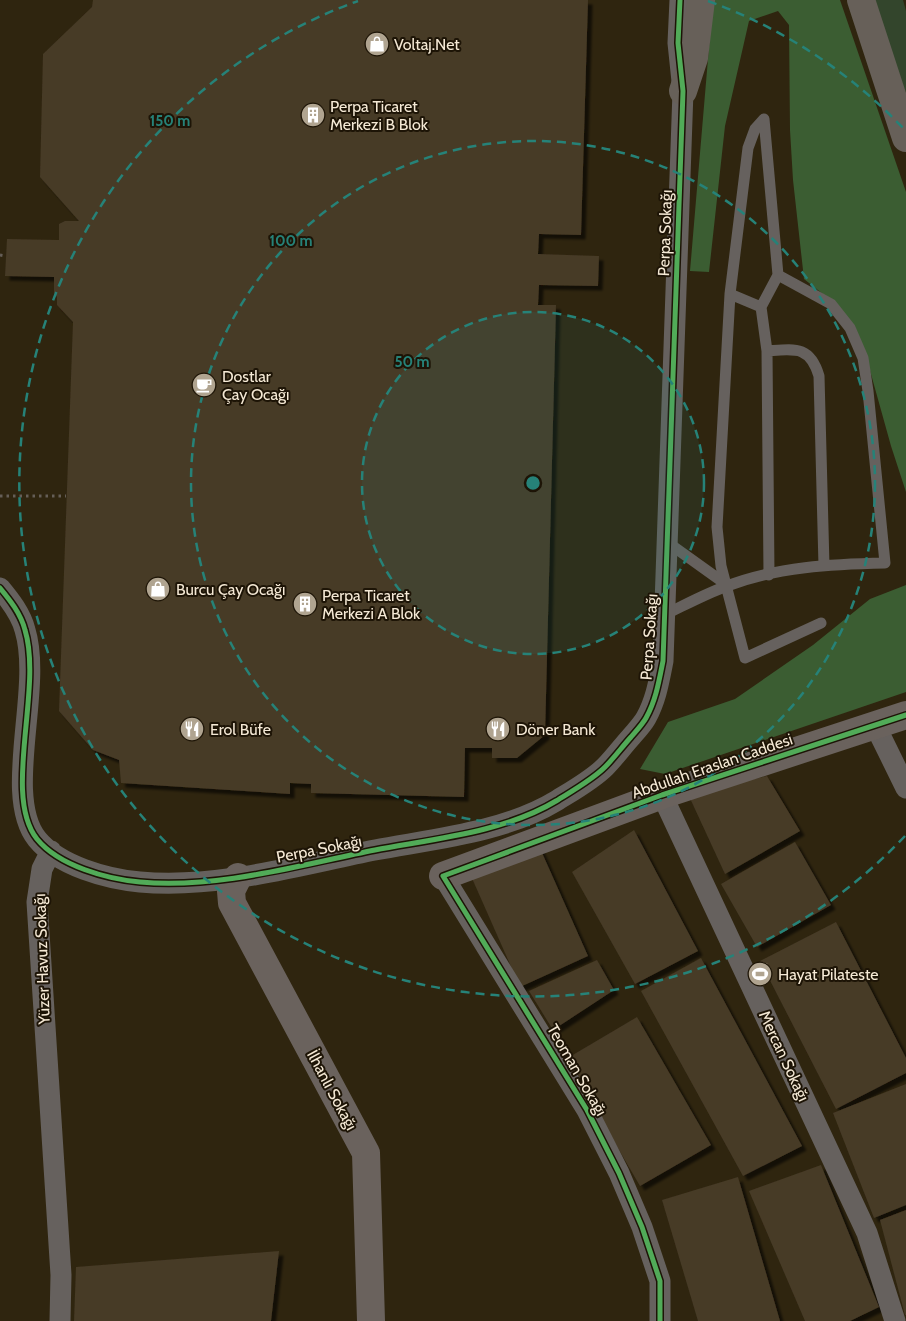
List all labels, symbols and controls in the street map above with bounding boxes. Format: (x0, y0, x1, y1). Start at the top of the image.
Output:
shop icon: Voltaj.Net (364, 31, 390, 57)
place label: Voltaj.Net (394, 35, 460, 54)
place label: Perpa Ticaret Merkezi B Blok (330, 97, 429, 134)
building icon: Perpa Ticaret Merkezi B Blok (300, 102, 326, 128)
text: 150 m (150, 112, 190, 130)
street label: Perpa Sokağı (654, 189, 676, 277)
text: 100 m (269, 232, 313, 250)
text: 50 m (394, 353, 430, 371)
place label: Dostlar Çay Ocağı (222, 367, 289, 404)
cafe icon: Dostlar Çay Ocağı (191, 372, 217, 398)
centre of rings (524, 474, 542, 492)
shop icon: Burcu Çay Ocağı (145, 576, 171, 602)
place label: Burcu Çay Ocağı (176, 580, 285, 599)
place label: Perpa Ticaret Merkezi A Blok (322, 586, 421, 623)
building icon: Perpa Ticaret Merkezi A Blok (292, 591, 318, 617)
street label: Perpa Sokağı (637, 593, 661, 681)
restaurant icon: Erol Büfe (179, 716, 205, 742)
restaurant icon: Döner Bank (485, 716, 511, 742)
place label: Erol Büfe (210, 720, 271, 739)
place label: Döner Bank (516, 720, 596, 739)
street label: Abdullah Eraslan Caddesi (629, 730, 795, 802)
street label: Perpa Sokağı (275, 831, 363, 867)
street label: Yüzer Havuz Sokağı (30, 893, 54, 1026)
sports icon: Hayat Pilateste (747, 961, 773, 987)
place label: Hayat Pilateste (778, 965, 878, 984)
street label: Mercan Sokağı (755, 1008, 813, 1104)
street label: Teoman Sokağı (543, 1021, 611, 1119)
street label: İlhanlı Sokağı (303, 1047, 361, 1133)

